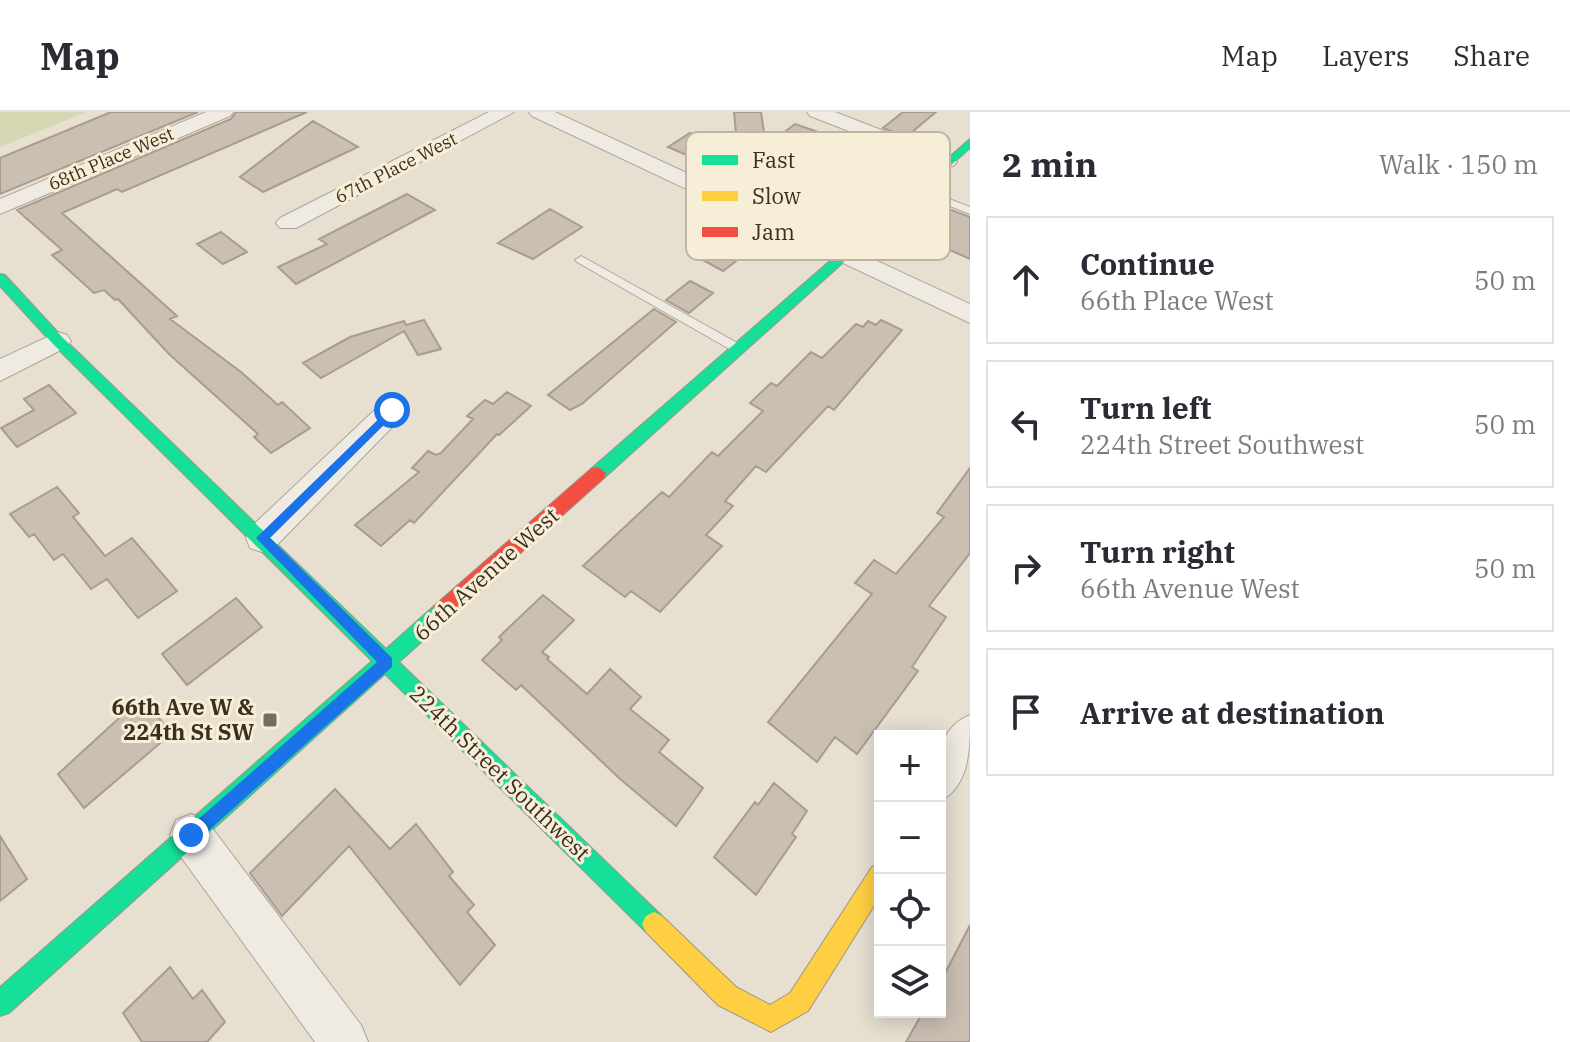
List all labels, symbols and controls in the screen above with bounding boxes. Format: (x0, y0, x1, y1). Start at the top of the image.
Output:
text: Map (40, 31, 120, 80)
text: Map (1221, 37, 1278, 74)
text: Layers (1322, 37, 1409, 74)
text: Share (1453, 37, 1530, 74)
street label: 68th Place West (45, 122, 177, 195)
street label: 67th Place West (331, 127, 461, 208)
legend (686, 132, 950, 260)
text: 2 min (1002, 142, 1097, 186)
text: Fast (752, 145, 795, 174)
text: Walk · 150 m (1379, 147, 1538, 181)
text: Slow (752, 181, 801, 210)
text: Jam (752, 217, 795, 246)
text: Continue (1080, 244, 1215, 283)
icon: ahead (1004, 258, 1048, 302)
text: 50 m (1474, 263, 1536, 297)
text: 66th Place West (1080, 283, 1274, 317)
text: Turn left (1080, 388, 1212, 427)
route start (374, 392, 410, 428)
icon: left (1004, 402, 1048, 446)
text: 50 m (1474, 407, 1536, 441)
text: 224th Street Southwest (1080, 427, 1364, 461)
street label: 66th Avenue West (407, 501, 565, 647)
text: Turn right (1080, 532, 1235, 571)
icon: right (1004, 546, 1048, 590)
text: 50 m (1474, 551, 1536, 585)
text: 66th Avenue West (1080, 571, 1300, 605)
street label: 224th Street Southwest (404, 679, 597, 867)
icon: arrive (1004, 690, 1048, 734)
place label: 66th Ave W & 224th St SW (111, 692, 254, 746)
text: Arrive at destination (1080, 693, 1385, 732)
marker: 66th Ave W & 224th St SW (261, 711, 279, 729)
map controls (874, 730, 946, 1018)
button: + (874, 730, 946, 802)
button: − (874, 802, 946, 874)
route end (173, 817, 209, 853)
button: locate (874, 874, 946, 946)
button: layers (874, 946, 946, 1018)

